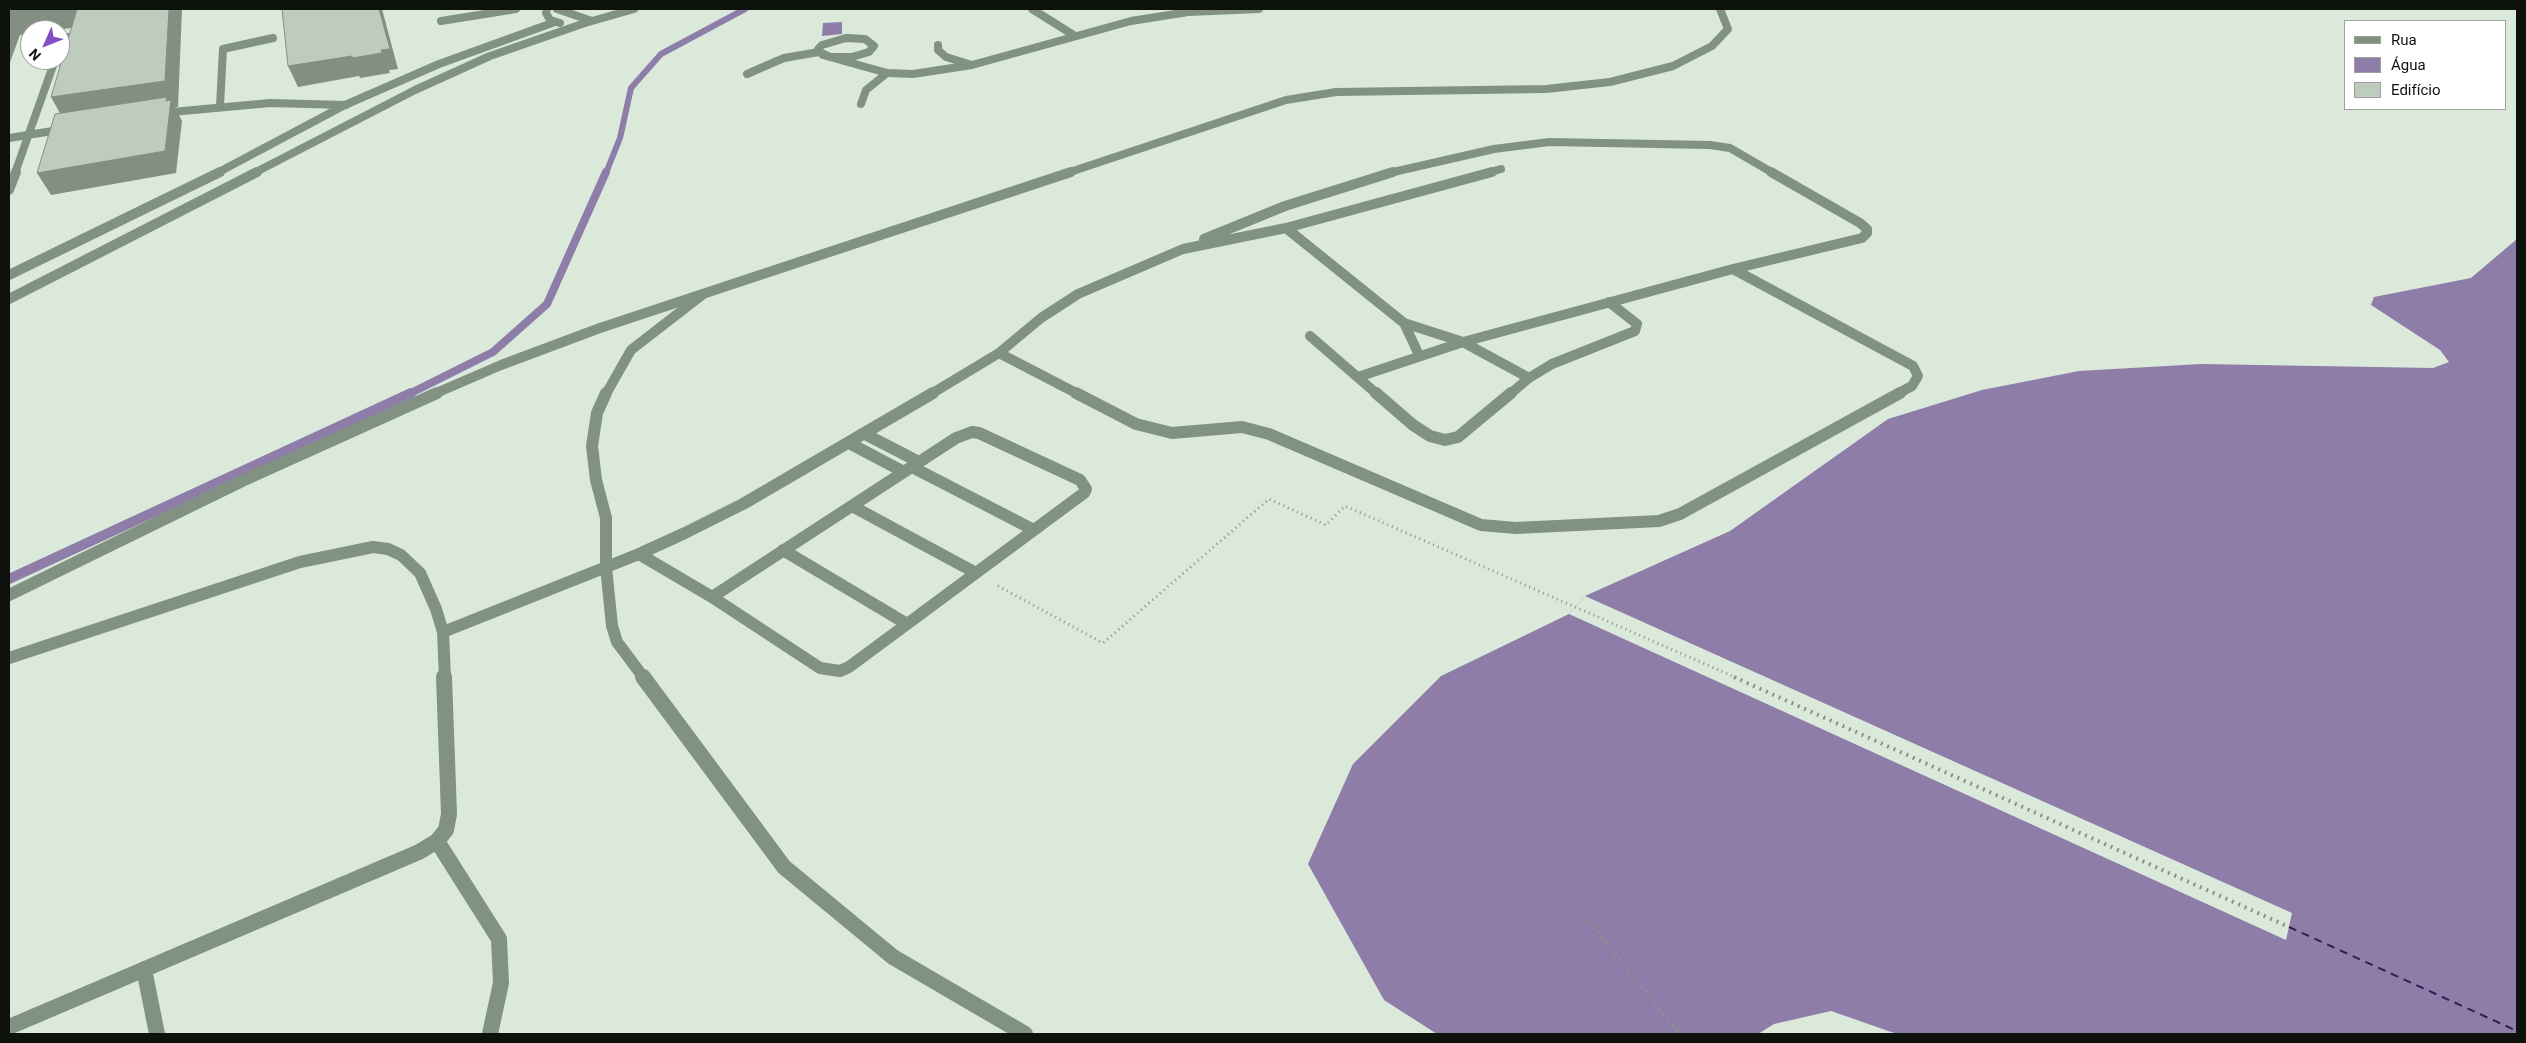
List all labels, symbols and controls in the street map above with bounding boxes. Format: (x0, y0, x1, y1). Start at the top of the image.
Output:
north arrow (20, 20, 70, 70)
legend (2344, 20, 2506, 110)
text: Rua (2391, 31, 2417, 49)
text: N (26, 46, 44, 64)
text: Água (2391, 56, 2426, 74)
text: Edifício (2391, 81, 2440, 99)

